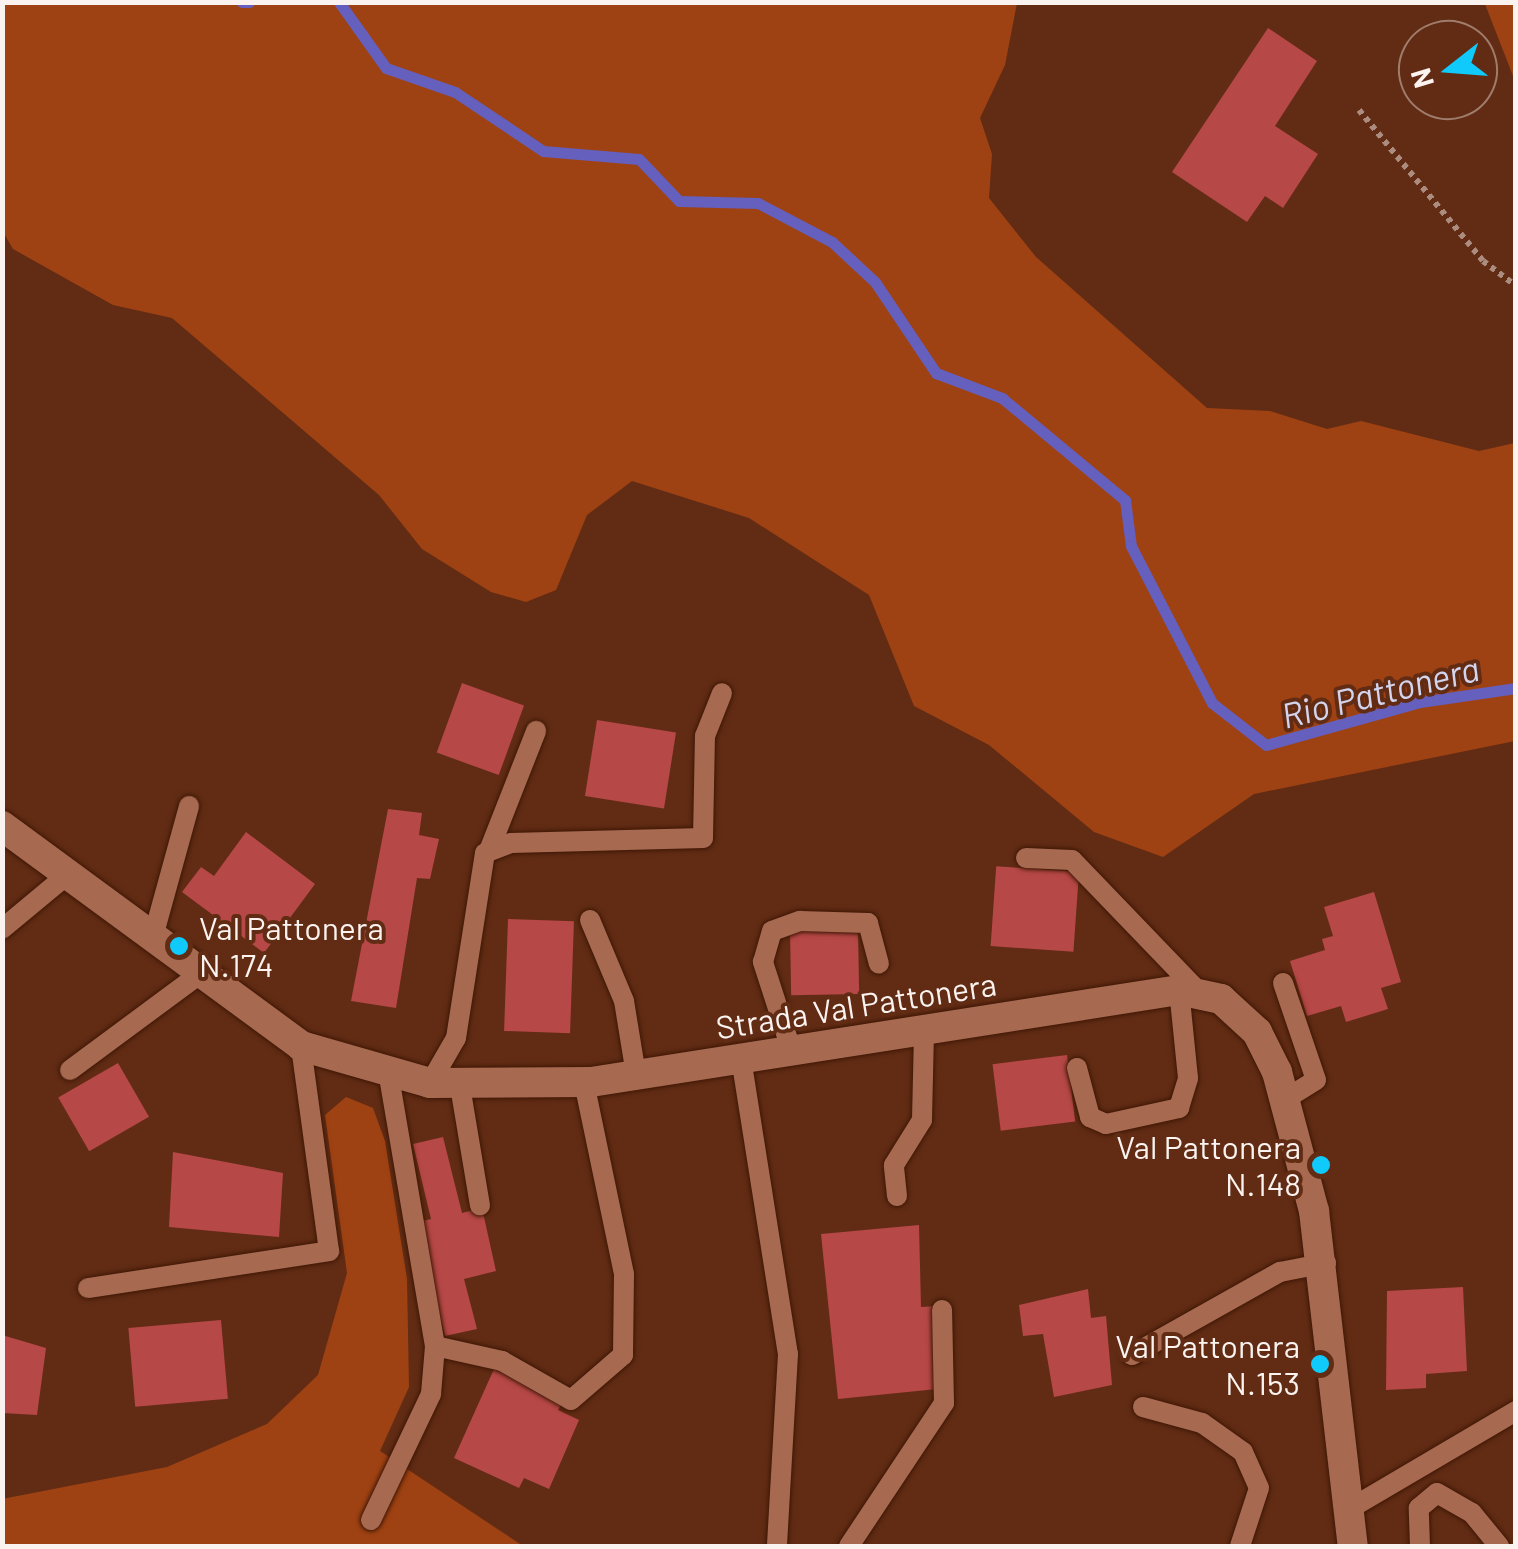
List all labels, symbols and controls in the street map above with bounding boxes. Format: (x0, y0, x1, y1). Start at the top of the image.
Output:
north arrow (1398, 20, 1498, 120)
text: N (1402, 64, 1440, 92)
water label: Rio Pattonera (1277, 646, 1483, 736)
place label: Val Pattonera N.174 (199, 909, 384, 984)
marker: Val Pattonera N.174 (168, 935, 190, 957)
street label: Strada Val Pattonera (713, 964, 999, 1046)
place label: Val Pattonera N.148 (1116, 1128, 1301, 1203)
marker: Val Pattonera N.148 (1310, 1154, 1332, 1176)
place label: Val Pattonera N.153 (1115, 1327, 1300, 1402)
marker: Val Pattonera N.153 (1309, 1353, 1331, 1375)

